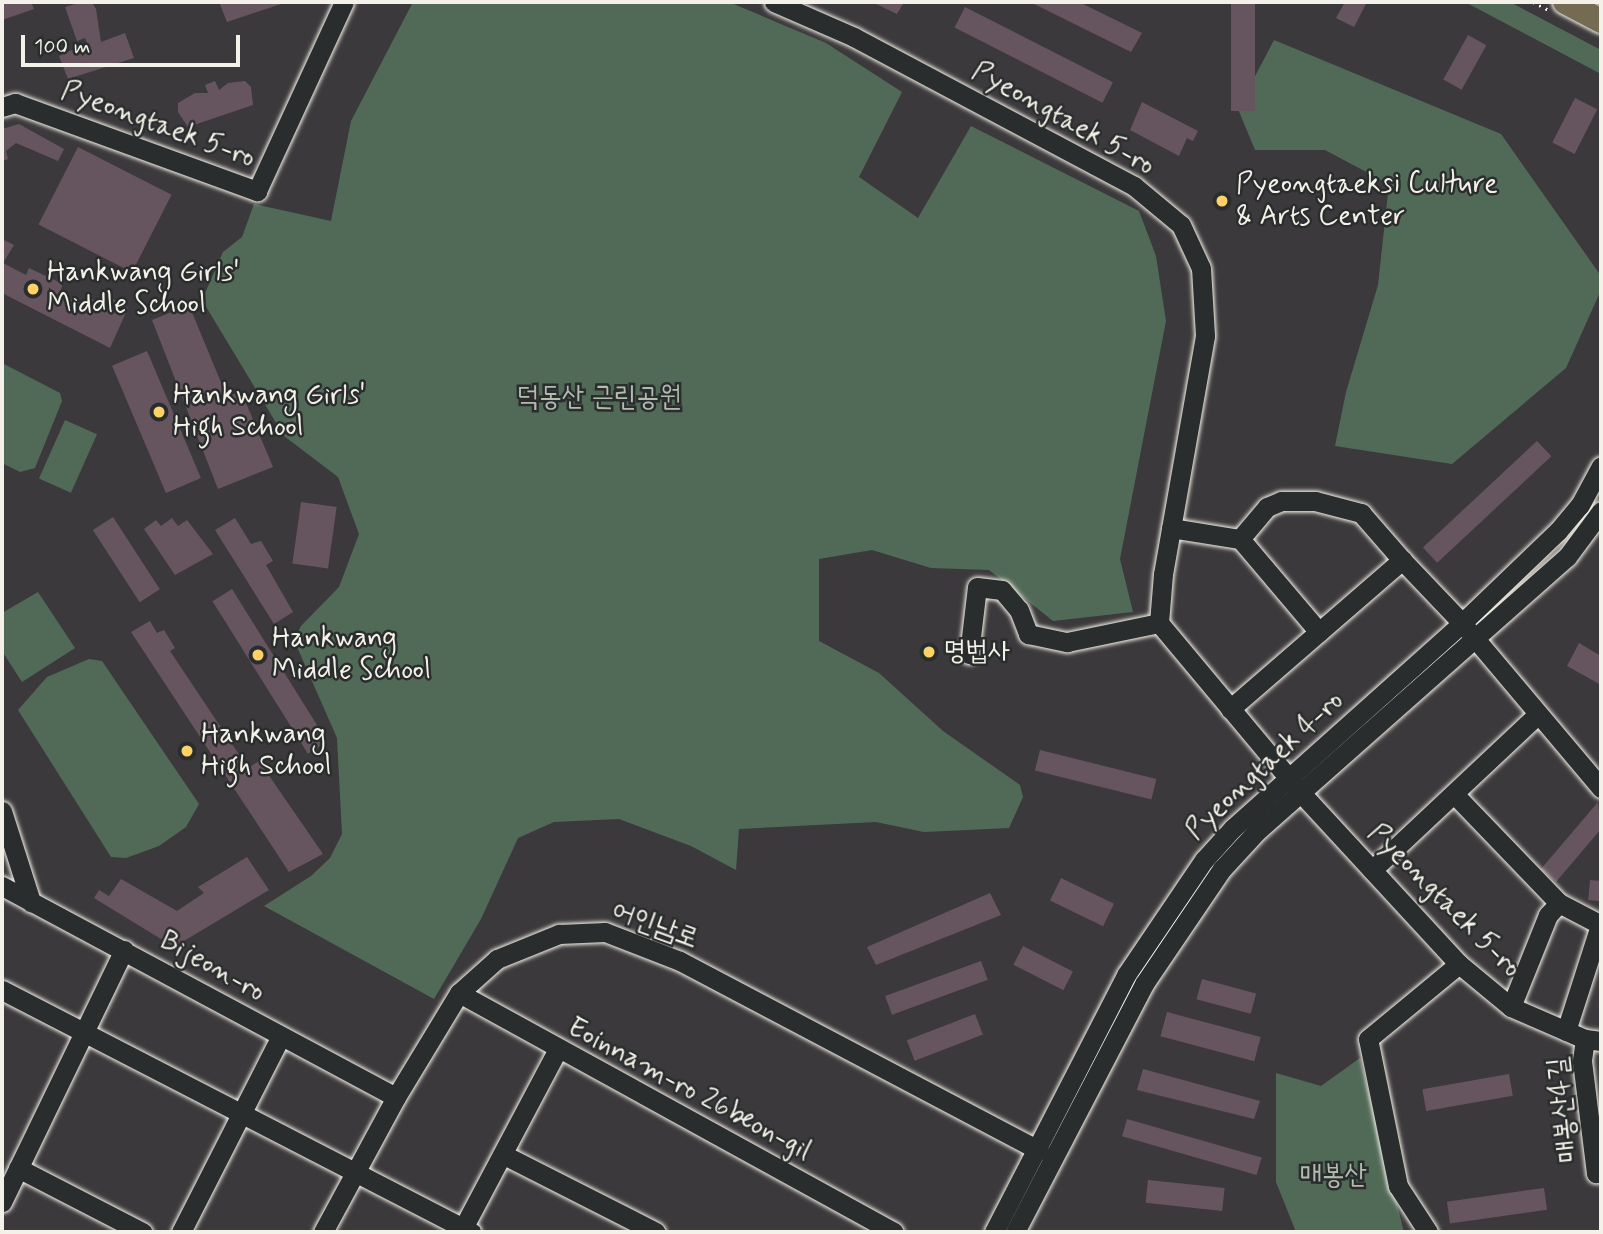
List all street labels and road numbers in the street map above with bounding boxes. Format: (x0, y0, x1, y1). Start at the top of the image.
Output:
street label: Pyeongtaek 5-ro (966, 55, 1160, 183)
street label: Pyeongtaek 5-ro (56, 74, 260, 176)
street label: Pyeongtaek 4-ro (1179, 684, 1351, 848)
street label: Pyeongtaek 5-ro (1360, 817, 1528, 985)
street label: 어인남로 (607, 895, 703, 957)
street label: Bijeon-ro (153, 924, 271, 1010)
street label: Eoinnam-ro 26beon-gil (561, 1011, 817, 1169)
street label: 매봉산4길 (1542, 1055, 1586, 1165)

